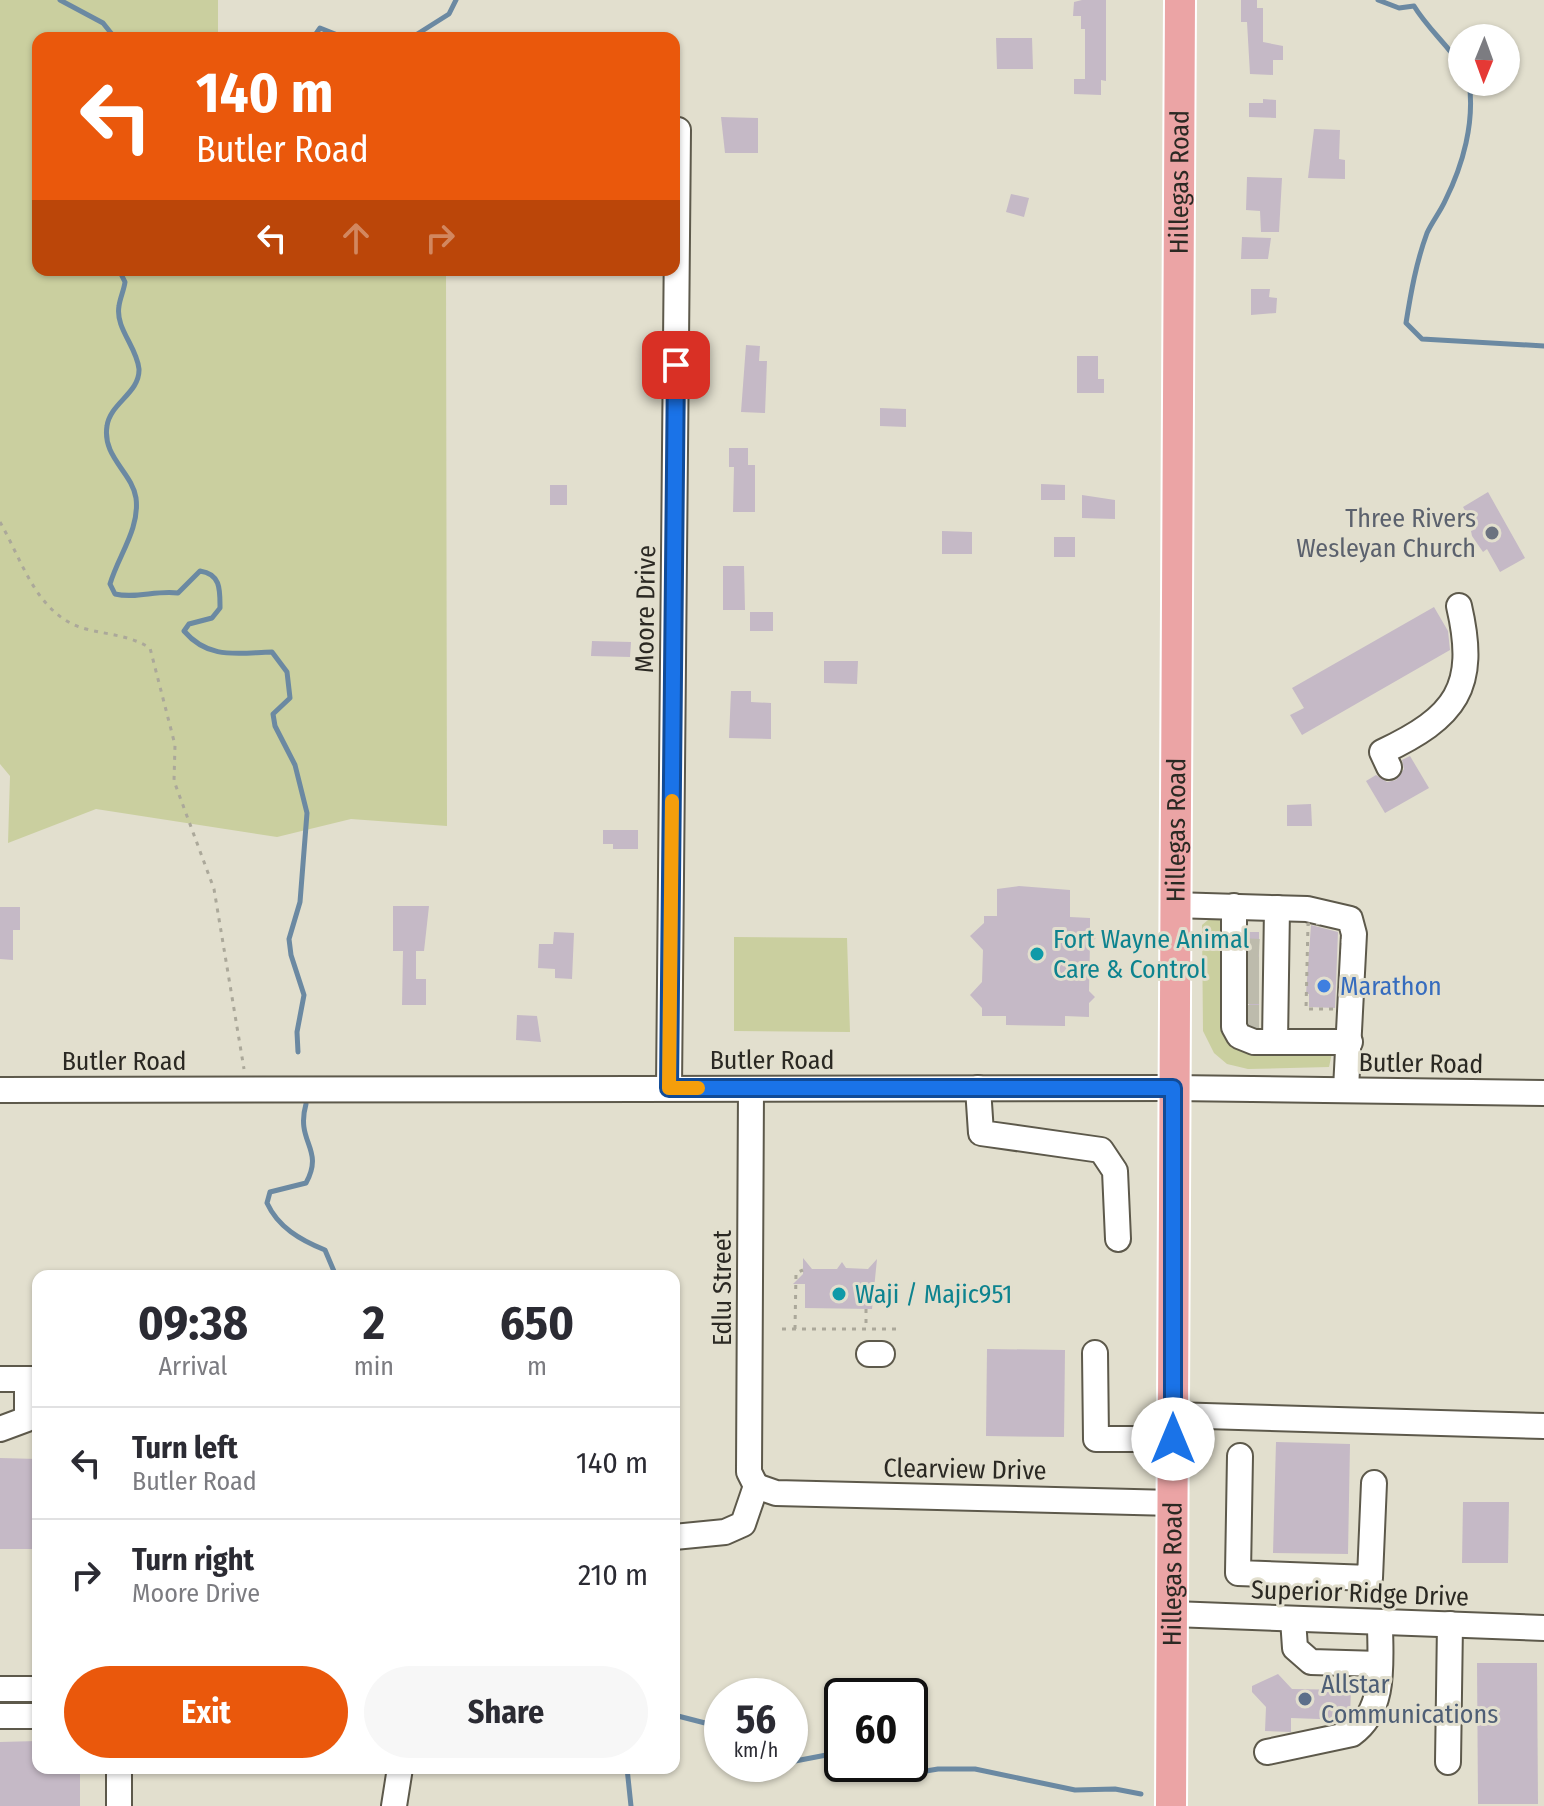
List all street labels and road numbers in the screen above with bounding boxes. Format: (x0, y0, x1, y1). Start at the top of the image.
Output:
street label: Hillegas Road (1164, 110, 1195, 254)
street label: Moore Drive (629, 545, 662, 673)
street label: Hillegas Road (1161, 758, 1192, 902)
street label: Butler Road (710, 1045, 834, 1076)
street label: Butler Road (62, 1046, 186, 1077)
street label: Butler Road (1358, 1047, 1484, 1080)
street label: Edlu Street (707, 1229, 738, 1346)
street label: Clearview Drive (883, 1453, 1047, 1486)
street label: Hillegas Road (1157, 1502, 1189, 1646)
street label: Superior Ridge Drive (1250, 1574, 1470, 1613)

